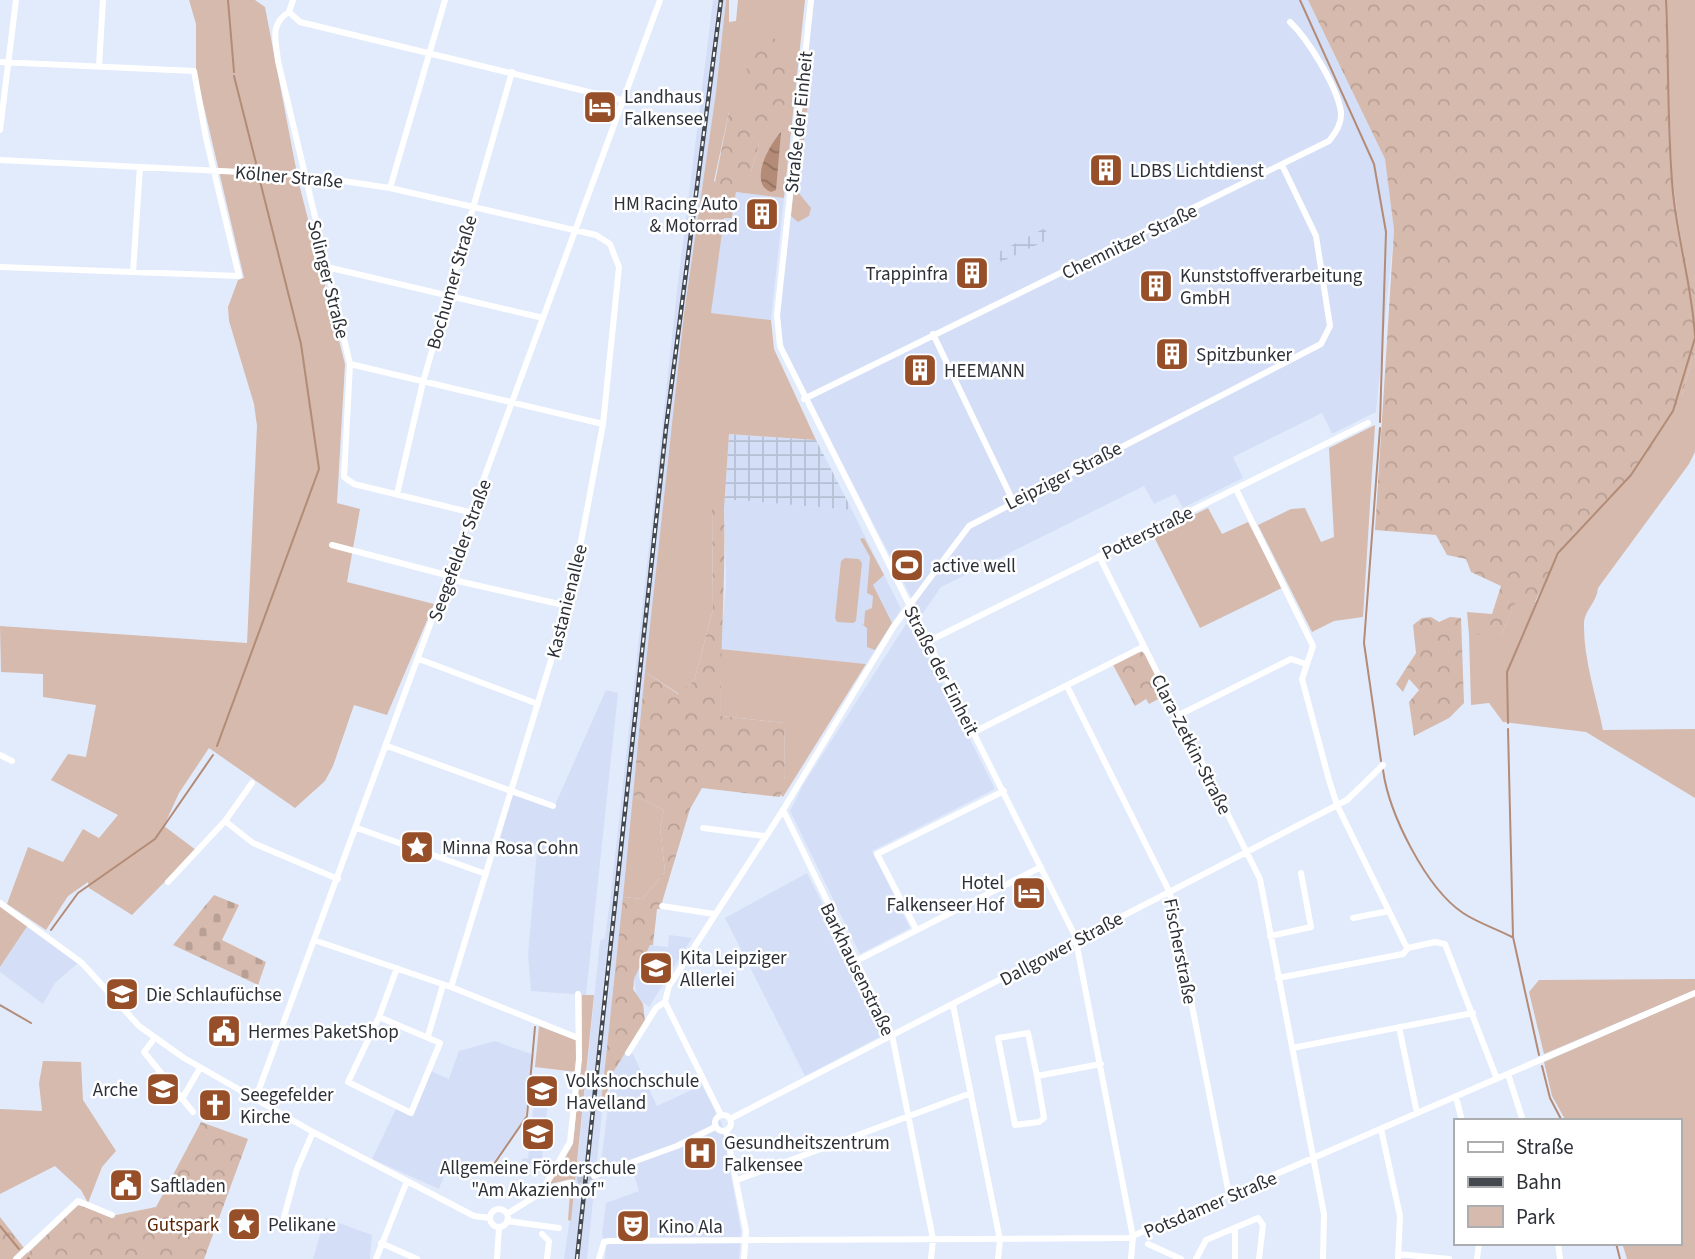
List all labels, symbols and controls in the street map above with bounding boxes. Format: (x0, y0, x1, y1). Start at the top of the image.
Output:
street label: Straße der Einheit (779, 49, 820, 194)
place label: Landhaus Falkensee (624, 84, 703, 133)
hotel icon: Landhaus Falkensee (581, 88, 619, 126)
building icon: LDBS Lichtdienst (1087, 151, 1125, 189)
place label: LDBS Lichtdienst (1130, 158, 1264, 185)
street label: Kölner Straße (234, 159, 344, 196)
place label: HM Racing Auto & Motorrad (614, 191, 738, 240)
building icon: HM Racing Auto & Motorrad (743, 195, 781, 233)
street label: Chemnitzer Straße (1057, 198, 1202, 287)
street label: Bochumer Straße (420, 212, 485, 353)
street label: Solinger Straße (300, 217, 355, 342)
building icon: Trappinfra (953, 254, 991, 292)
place label: Trappinfra (866, 261, 948, 288)
place label: Kunststoffverarbeitung GmbH (1180, 263, 1363, 312)
building icon: Kunststoffverarbeitung GmbH (1137, 267, 1175, 305)
building icon: Spitzbunker (1153, 335, 1191, 373)
place label: Spitzbunker (1196, 342, 1293, 369)
building icon: HEEMANN (901, 351, 939, 389)
place label: HEEMANN (944, 358, 1025, 385)
street label: Leipziger Straße (1001, 435, 1127, 517)
street label: Seegefelder Straße (422, 476, 499, 625)
street label: Potterstraße (1097, 500, 1198, 567)
street label: Kastanienallee (540, 541, 595, 661)
sports icon: active well (888, 546, 926, 584)
place label: active well (932, 553, 1016, 580)
street label: Straße der Einheit (896, 601, 985, 741)
street label: Clara-Zetkin-Straße (1144, 670, 1238, 820)
place icon: Minna Rosa Cohn (398, 828, 436, 866)
place label: Minna Rosa Cohn (442, 835, 579, 862)
place label: Hotel Falkenseer Hof (887, 870, 1005, 919)
hotel icon: Hotel Falkenseer Hof (1010, 874, 1048, 912)
street label: Fischerstraße (1156, 896, 1203, 1006)
street label: Barkhausenstraße (813, 899, 901, 1041)
street label: Dallgower Straße (995, 905, 1128, 993)
place label: Kita Leipziger Allerlei (680, 945, 787, 994)
school or university icon: Kita Leipziger Allerlei (637, 949, 675, 987)
school or university icon: Die Schlaufüchse (103, 975, 141, 1013)
place label: Die Schlaufüchse (146, 982, 282, 1009)
public building icon: Hermes PaketShop (205, 1012, 243, 1050)
place label: Hermes PaketShop (248, 1019, 399, 1046)
place label: Volkshochschule Havelland (566, 1068, 699, 1117)
school or university icon: Arche (144, 1070, 182, 1108)
school or university icon: Volkshochschule Havelland (523, 1072, 561, 1110)
place label: Arche (93, 1077, 138, 1104)
place label: Seegefelder Kirche (240, 1082, 334, 1131)
church icon: Seegefelder Kirche (196, 1086, 234, 1124)
school or university icon: Allgemeine Förderschule "Am Akazienhof" (519, 1115, 557, 1153)
legend (1454, 1119, 1681, 1245)
place label: Gesundheitszentrum Falkensee (724, 1130, 890, 1179)
text: Straße (1516, 1132, 1574, 1162)
hospital icon: Gesundheitszentrum Falkensee (681, 1134, 719, 1172)
place label: Allgemeine Förderschule "Am Akazienhof" (440, 1155, 636, 1204)
street label: Potsdamer Straße (1140, 1165, 1281, 1246)
public building icon: Saftladen (107, 1166, 145, 1204)
text: Bahn (1516, 1167, 1562, 1197)
place label: Saftladen (150, 1173, 226, 1200)
text: Park (1516, 1202, 1556, 1232)
place icon: Pelikane (225, 1205, 263, 1243)
theatre icon: Kino Ala (614, 1207, 652, 1245)
park label: Gutspark (147, 1212, 220, 1239)
place label: Pelikane (268, 1212, 336, 1239)
place label: Kino Ala (658, 1214, 723, 1241)

